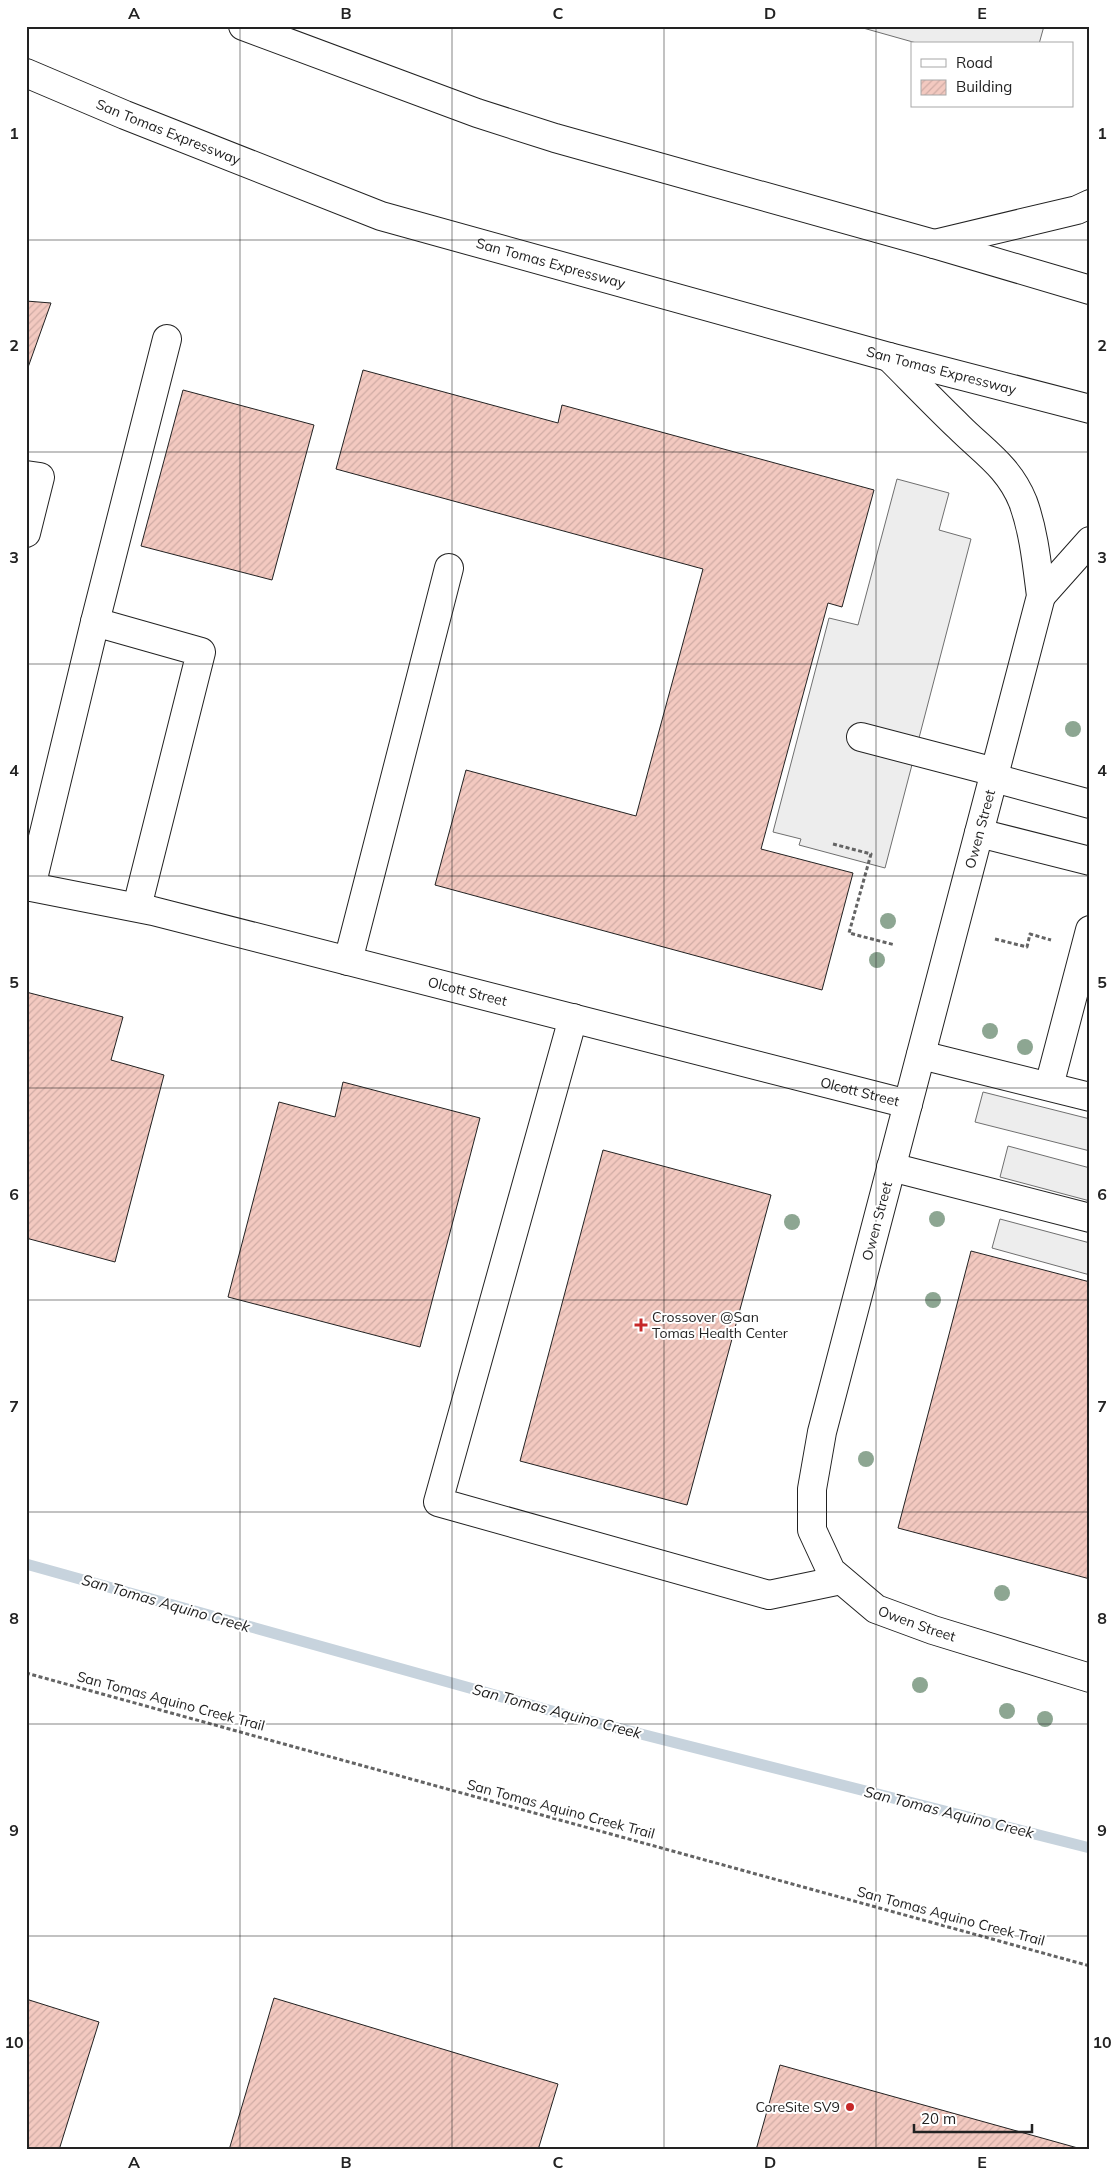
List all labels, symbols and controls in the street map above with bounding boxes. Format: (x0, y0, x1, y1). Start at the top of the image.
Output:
text: A (128, 3, 140, 23)
text: B (340, 3, 352, 23)
text: C (553, 3, 564, 23)
text: D (764, 3, 776, 23)
text: E (977, 3, 987, 23)
legend (911, 42, 1074, 108)
text: Road (956, 53, 993, 72)
text: Building (956, 77, 1012, 96)
street label: San Tomas Expressway (93, 95, 244, 169)
text: 1 (9, 123, 19, 143)
text: 1 (1097, 123, 1107, 143)
street label: San Tomas Expressway (474, 234, 628, 293)
text: 2 (9, 335, 19, 355)
text: 2 (1097, 335, 1107, 355)
street label: San Tomas Expressway (864, 342, 1019, 399)
text: 3 (9, 547, 19, 567)
text: 3 (1097, 547, 1107, 567)
text: 4 (9, 760, 19, 780)
text: 4 (1097, 760, 1107, 780)
street label: Owen Street (961, 787, 999, 870)
text: 5 (9, 972, 19, 992)
text: 5 (1097, 972, 1107, 992)
street label: Olcott Street (426, 973, 509, 1010)
street label: Olcott Street (818, 1073, 901, 1110)
street label: Owen Street (858, 1179, 896, 1262)
text: 6 (9, 1184, 19, 1204)
text: 6 (1097, 1184, 1107, 1204)
place label: Crossover @San Tomas Health Center (652, 1308, 789, 1342)
marker: Crossover @San Tomas Health Center (634, 1318, 648, 1332)
text: 7 (9, 1396, 19, 1416)
text: 7 (1097, 1396, 1107, 1416)
water label: San Tomas Aquino Creek (80, 1570, 254, 1636)
street label: Owen Street (876, 1602, 958, 1645)
text: 8 (9, 1608, 19, 1628)
text: 8 (1097, 1608, 1107, 1628)
street label: San Tomas Aquino Creek Trail (75, 1667, 267, 1735)
water label: San Tomas Aquino Creek (470, 1679, 645, 1743)
street label: San Tomas Aquino Creek Trail (465, 1775, 657, 1843)
water label: San Tomas Aquino Creek (862, 1782, 1037, 1843)
text: 9 (9, 1820, 19, 1840)
text: 9 (1097, 1820, 1107, 1840)
street label: San Tomas Aquino Creek Trail (855, 1882, 1047, 1950)
text: 10 (4, 2032, 24, 2052)
text: 10 (1092, 2032, 1112, 2052)
place label: CoreSite SV9 (755, 2098, 840, 2116)
marker: CoreSite SV9 (844, 2101, 856, 2113)
scale bar (914, 2101, 1031, 2133)
text: 20 m (921, 2109, 956, 2128)
text: A (128, 2152, 140, 2172)
text: B (340, 2152, 352, 2172)
text: C (553, 2152, 564, 2172)
text: D (764, 2152, 776, 2172)
text: E (977, 2152, 987, 2172)

